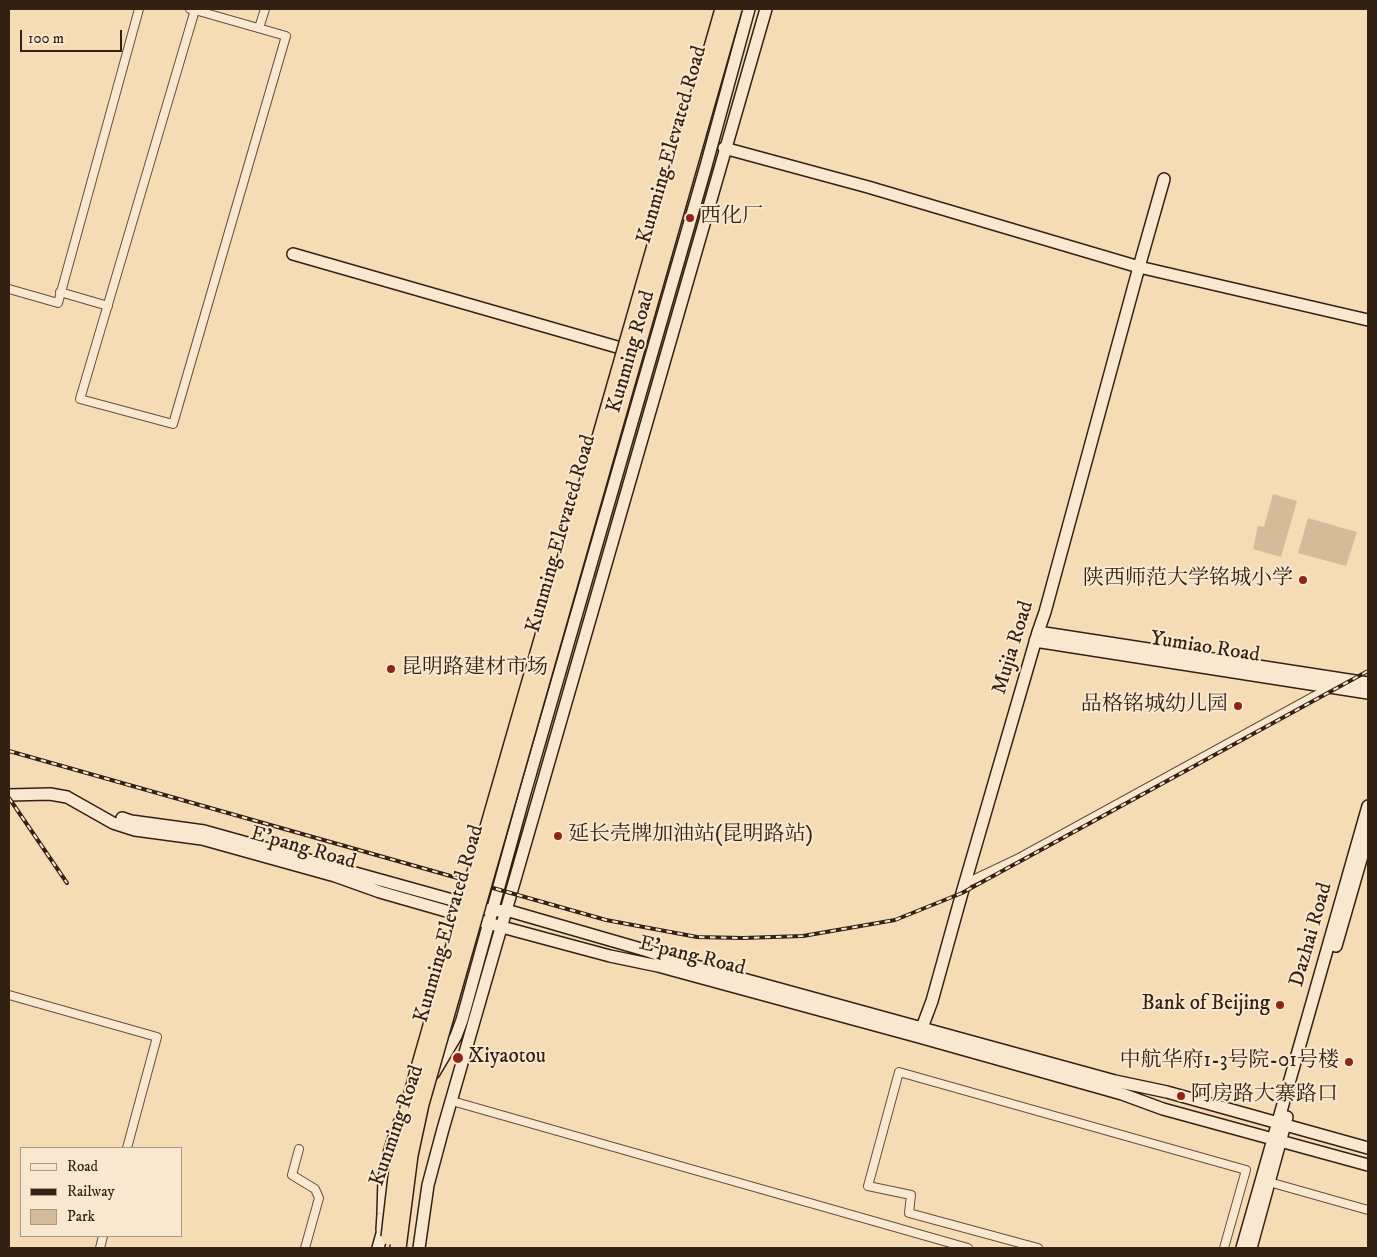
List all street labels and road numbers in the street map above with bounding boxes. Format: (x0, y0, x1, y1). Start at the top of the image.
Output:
street label: Kunming Elevated Road (633, 43, 713, 247)
street label: Kunming Road (603, 288, 661, 416)
street label: Kunming Elevated Road (522, 432, 602, 636)
street label: Mujia Road (988, 598, 1040, 698)
street label: Yumiao Road (1149, 627, 1261, 669)
street label: E'pang Road (247, 822, 359, 876)
street label: Kunming Elevated Road (410, 822, 490, 1026)
street label: Dazhai Road (1285, 880, 1339, 990)
street label: E'pang Road (636, 932, 748, 982)
street label: Kunming Road (366, 1062, 430, 1190)

